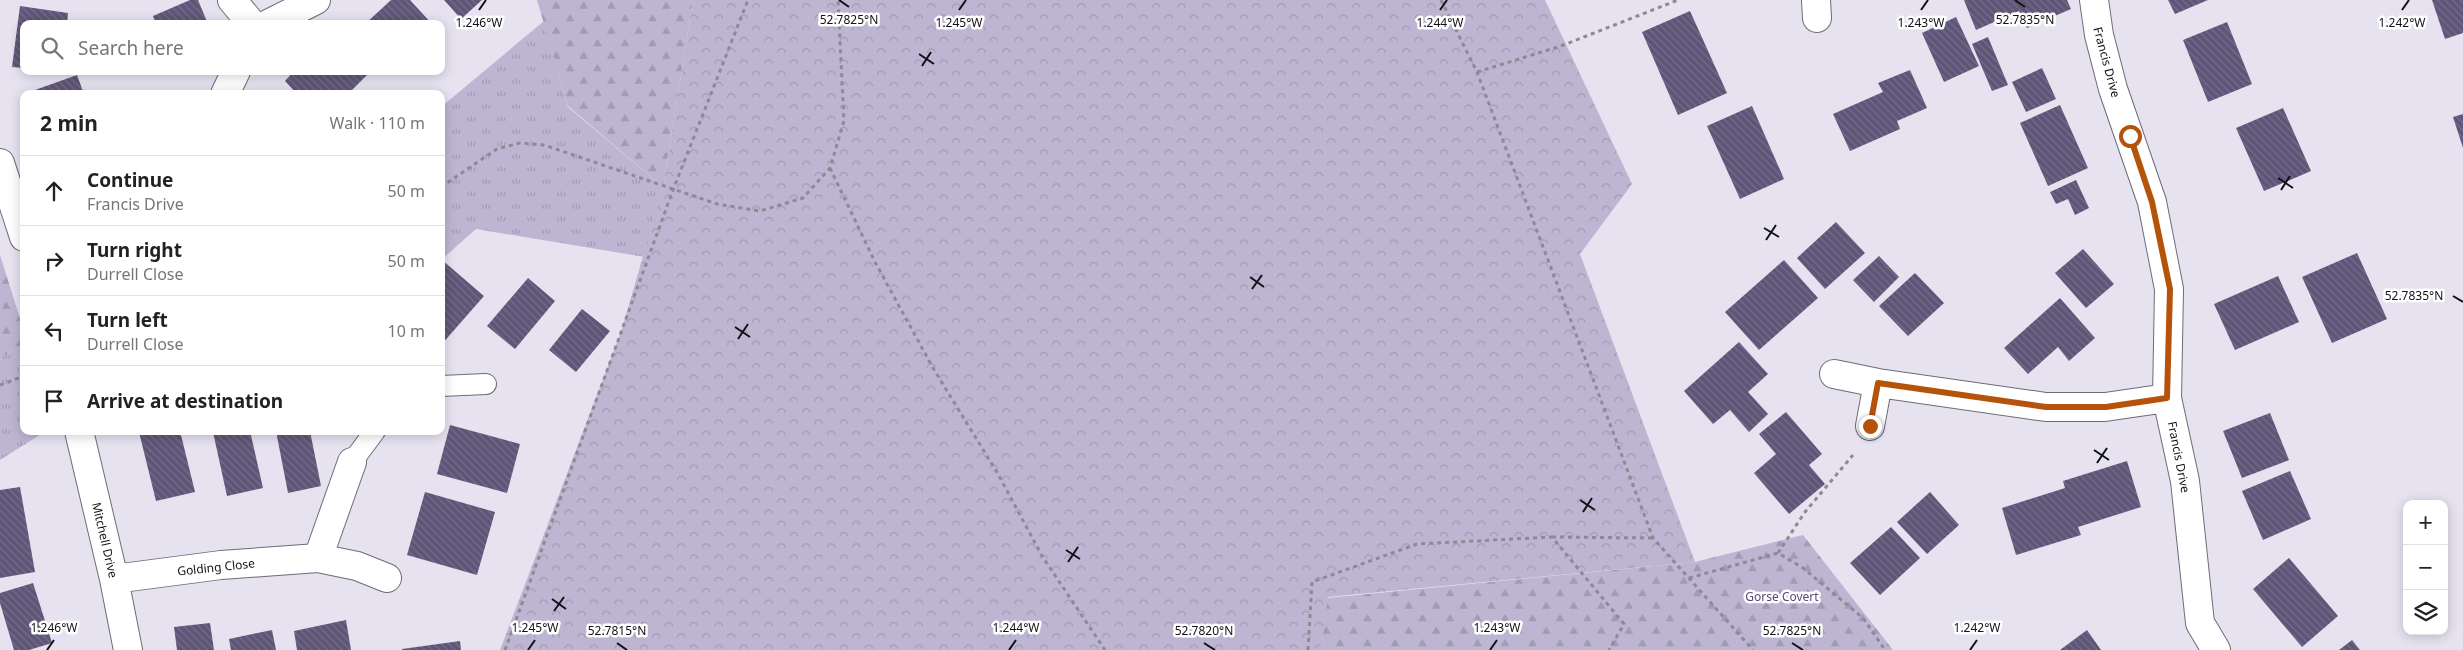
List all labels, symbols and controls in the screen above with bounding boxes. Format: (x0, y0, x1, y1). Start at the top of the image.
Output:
text: 52.7825°N (820, 11, 878, 28)
text: 52.7835°N (1996, 11, 2054, 28)
text: 1.246°W (456, 14, 502, 31)
text: 1.245°W (936, 14, 982, 31)
text: 1.244°W (1417, 14, 1463, 31)
text: 1.243°W (1898, 14, 1944, 31)
text: 1.242°W (2379, 14, 2425, 31)
search box (20, 20, 445, 75)
street label: Francis Drive (2089, 25, 2125, 99)
icon: search (38, 34, 66, 62)
text: Search here (78, 35, 184, 61)
text: 2 min (40, 109, 98, 137)
text: Walk · 110 m (330, 112, 425, 134)
route start (2119, 125, 2142, 148)
text: Continue (87, 167, 173, 193)
icon: ahead (40, 177, 68, 205)
text: 50 m (388, 180, 425, 202)
text: Francis Drive (87, 193, 184, 215)
text: Turn right (87, 237, 182, 263)
icon: right (40, 247, 68, 275)
text: 50 m (388, 250, 425, 272)
text: Durrell Close (87, 263, 184, 285)
text: 52.7835°N (2385, 287, 2443, 304)
text: Turn left (87, 307, 168, 333)
icon: left (40, 317, 68, 345)
text: 10 m (388, 320, 425, 342)
text: Durrell Close (87, 333, 184, 355)
icon: arrive (40, 387, 68, 415)
text: Arrive at destination (87, 388, 283, 414)
route end (1859, 415, 1882, 438)
street label: Francis Drive (2164, 420, 2194, 494)
street label: Mitchell Drive (88, 500, 122, 580)
map controls (2403, 500, 2448, 635)
button: + (2403, 500, 2448, 545)
button: − (2403, 545, 2448, 590)
street label: Golding Close (176, 554, 256, 580)
park label: Gorse Covert (1745, 588, 1819, 605)
button: layers (2403, 590, 2448, 635)
text: 1.246°W (31, 619, 77, 636)
text: 1.245°W (512, 619, 558, 636)
text: 1.244°W (993, 619, 1039, 636)
text: 1.243°W (1474, 619, 1520, 636)
text: 1.242°W (1954, 619, 2000, 636)
text: 52.7815°N (588, 622, 646, 639)
text: 52.7820°N (1175, 622, 1233, 639)
text: 52.7825°N (1763, 622, 1821, 639)

